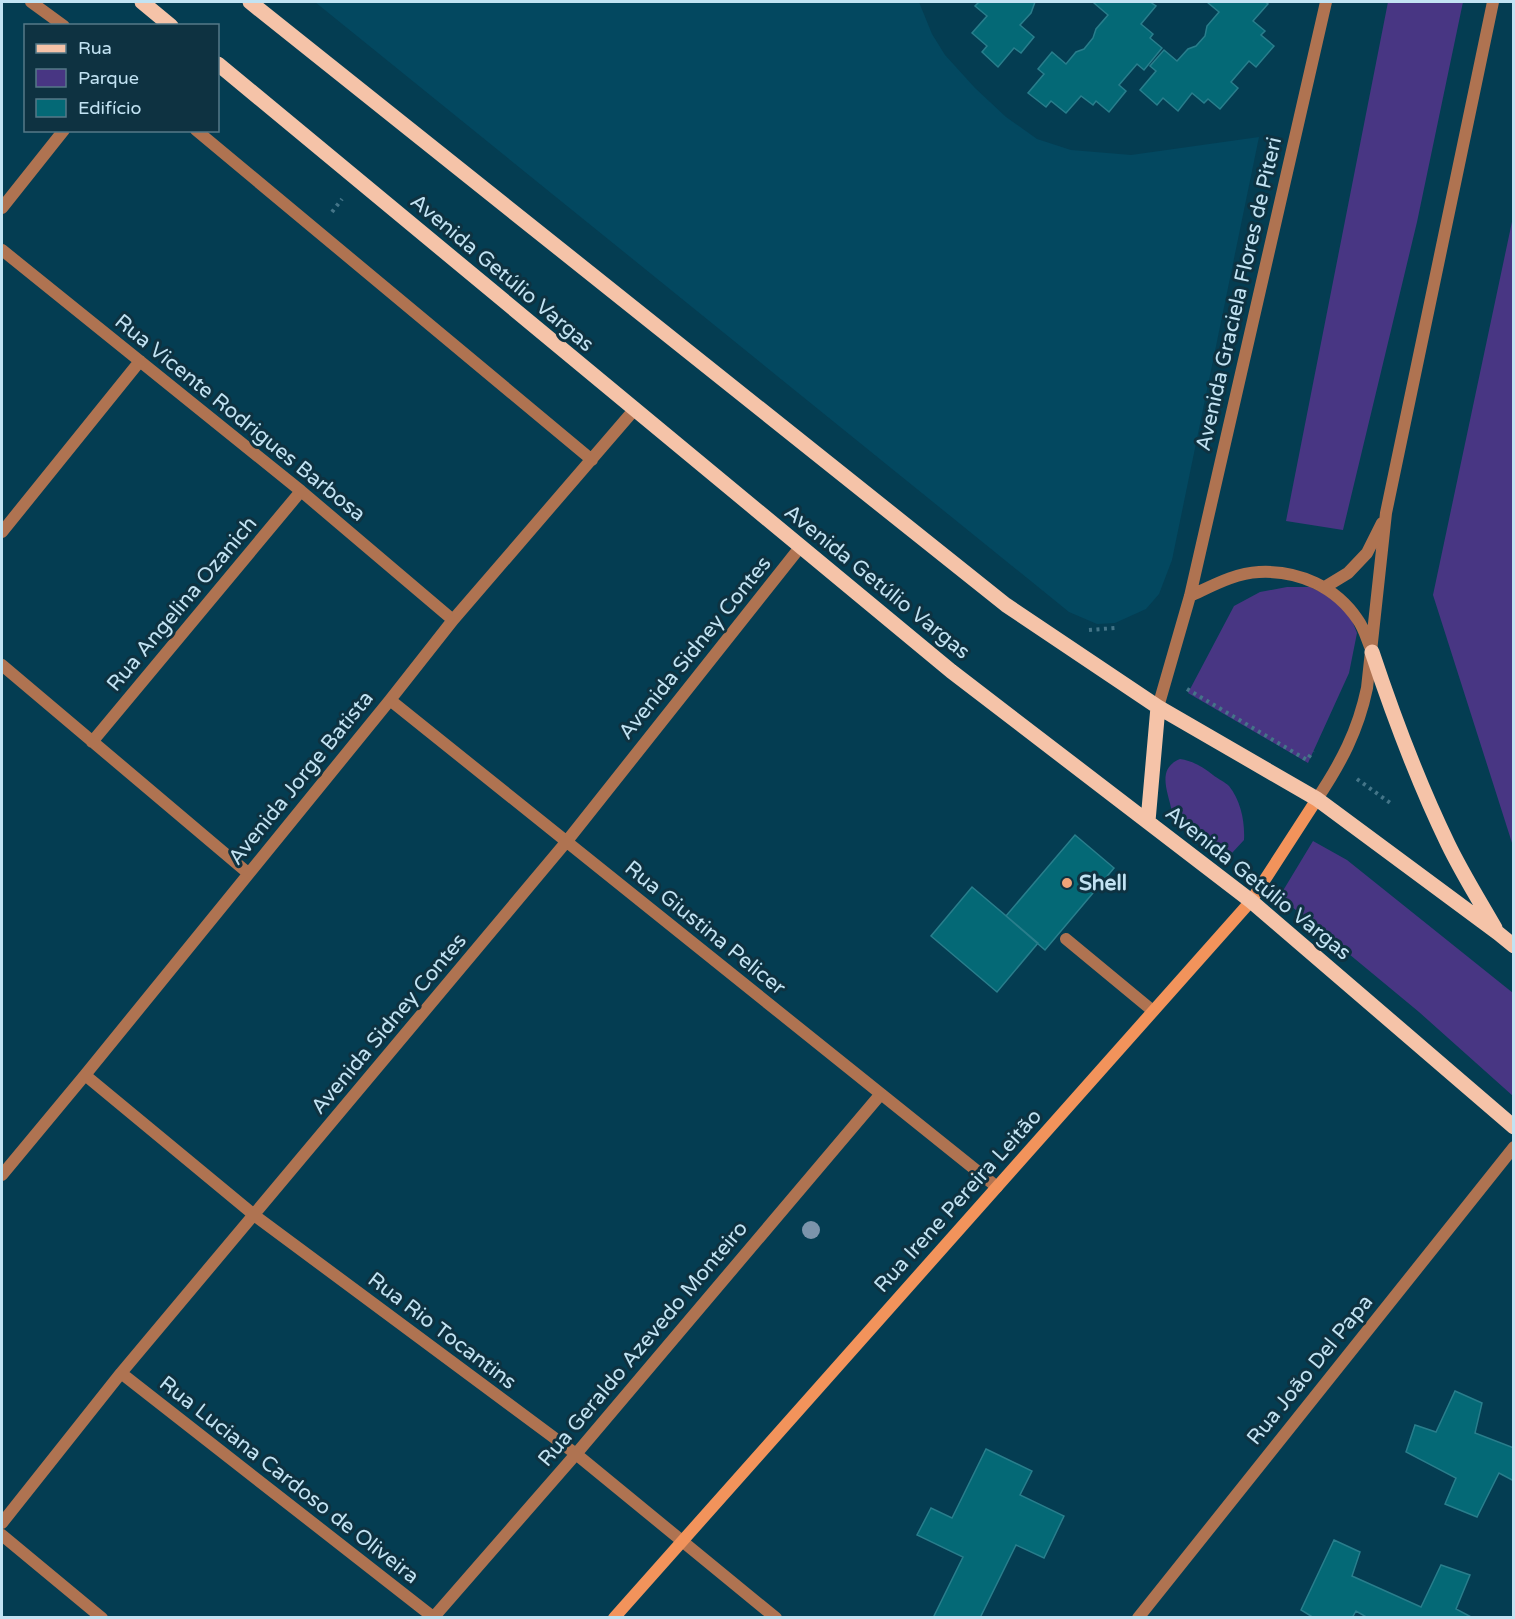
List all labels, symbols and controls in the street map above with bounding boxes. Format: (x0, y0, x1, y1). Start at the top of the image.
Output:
legend (24, 24, 219, 132)
text: Rua (78, 37, 112, 59)
text: Parque (78, 67, 139, 89)
text: Edifício (78, 97, 142, 119)
street label: Avenida Graciela Flores de Piteri (1191, 135, 1287, 453)
street label: Avenida Getúlio Vargas (405, 189, 599, 357)
street label: Rua Vicente Rodrigues Barbosa (110, 309, 370, 527)
street label: Avenida Getúlio Vargas (779, 499, 975, 665)
street label: Rua Angelina Ozanich (102, 512, 262, 696)
street label: Avenida Sidney Contes (613, 551, 777, 745)
street label: Avenida Jorge Batista (223, 686, 379, 870)
street label: Avenida Getúlio Vargas (1160, 800, 1356, 966)
street label: Rua Giustina Pelicer (620, 856, 790, 1000)
place label: Shell (1079, 871, 1127, 896)
marker: Shell (1060, 876, 1074, 890)
street label: Avenida Sidney Contes (306, 929, 472, 1119)
street label: Rua Irene Pereira Leitão (869, 1104, 1047, 1298)
street label: Rua Geraldo Azevedo Monteiro (533, 1216, 753, 1472)
street label: Rua Rio Tocantins (363, 1267, 521, 1395)
street label: Rua João Del Papa (1242, 1290, 1378, 1450)
street label: Rua Luciana Cardoso de Oliveira (154, 1371, 424, 1589)

